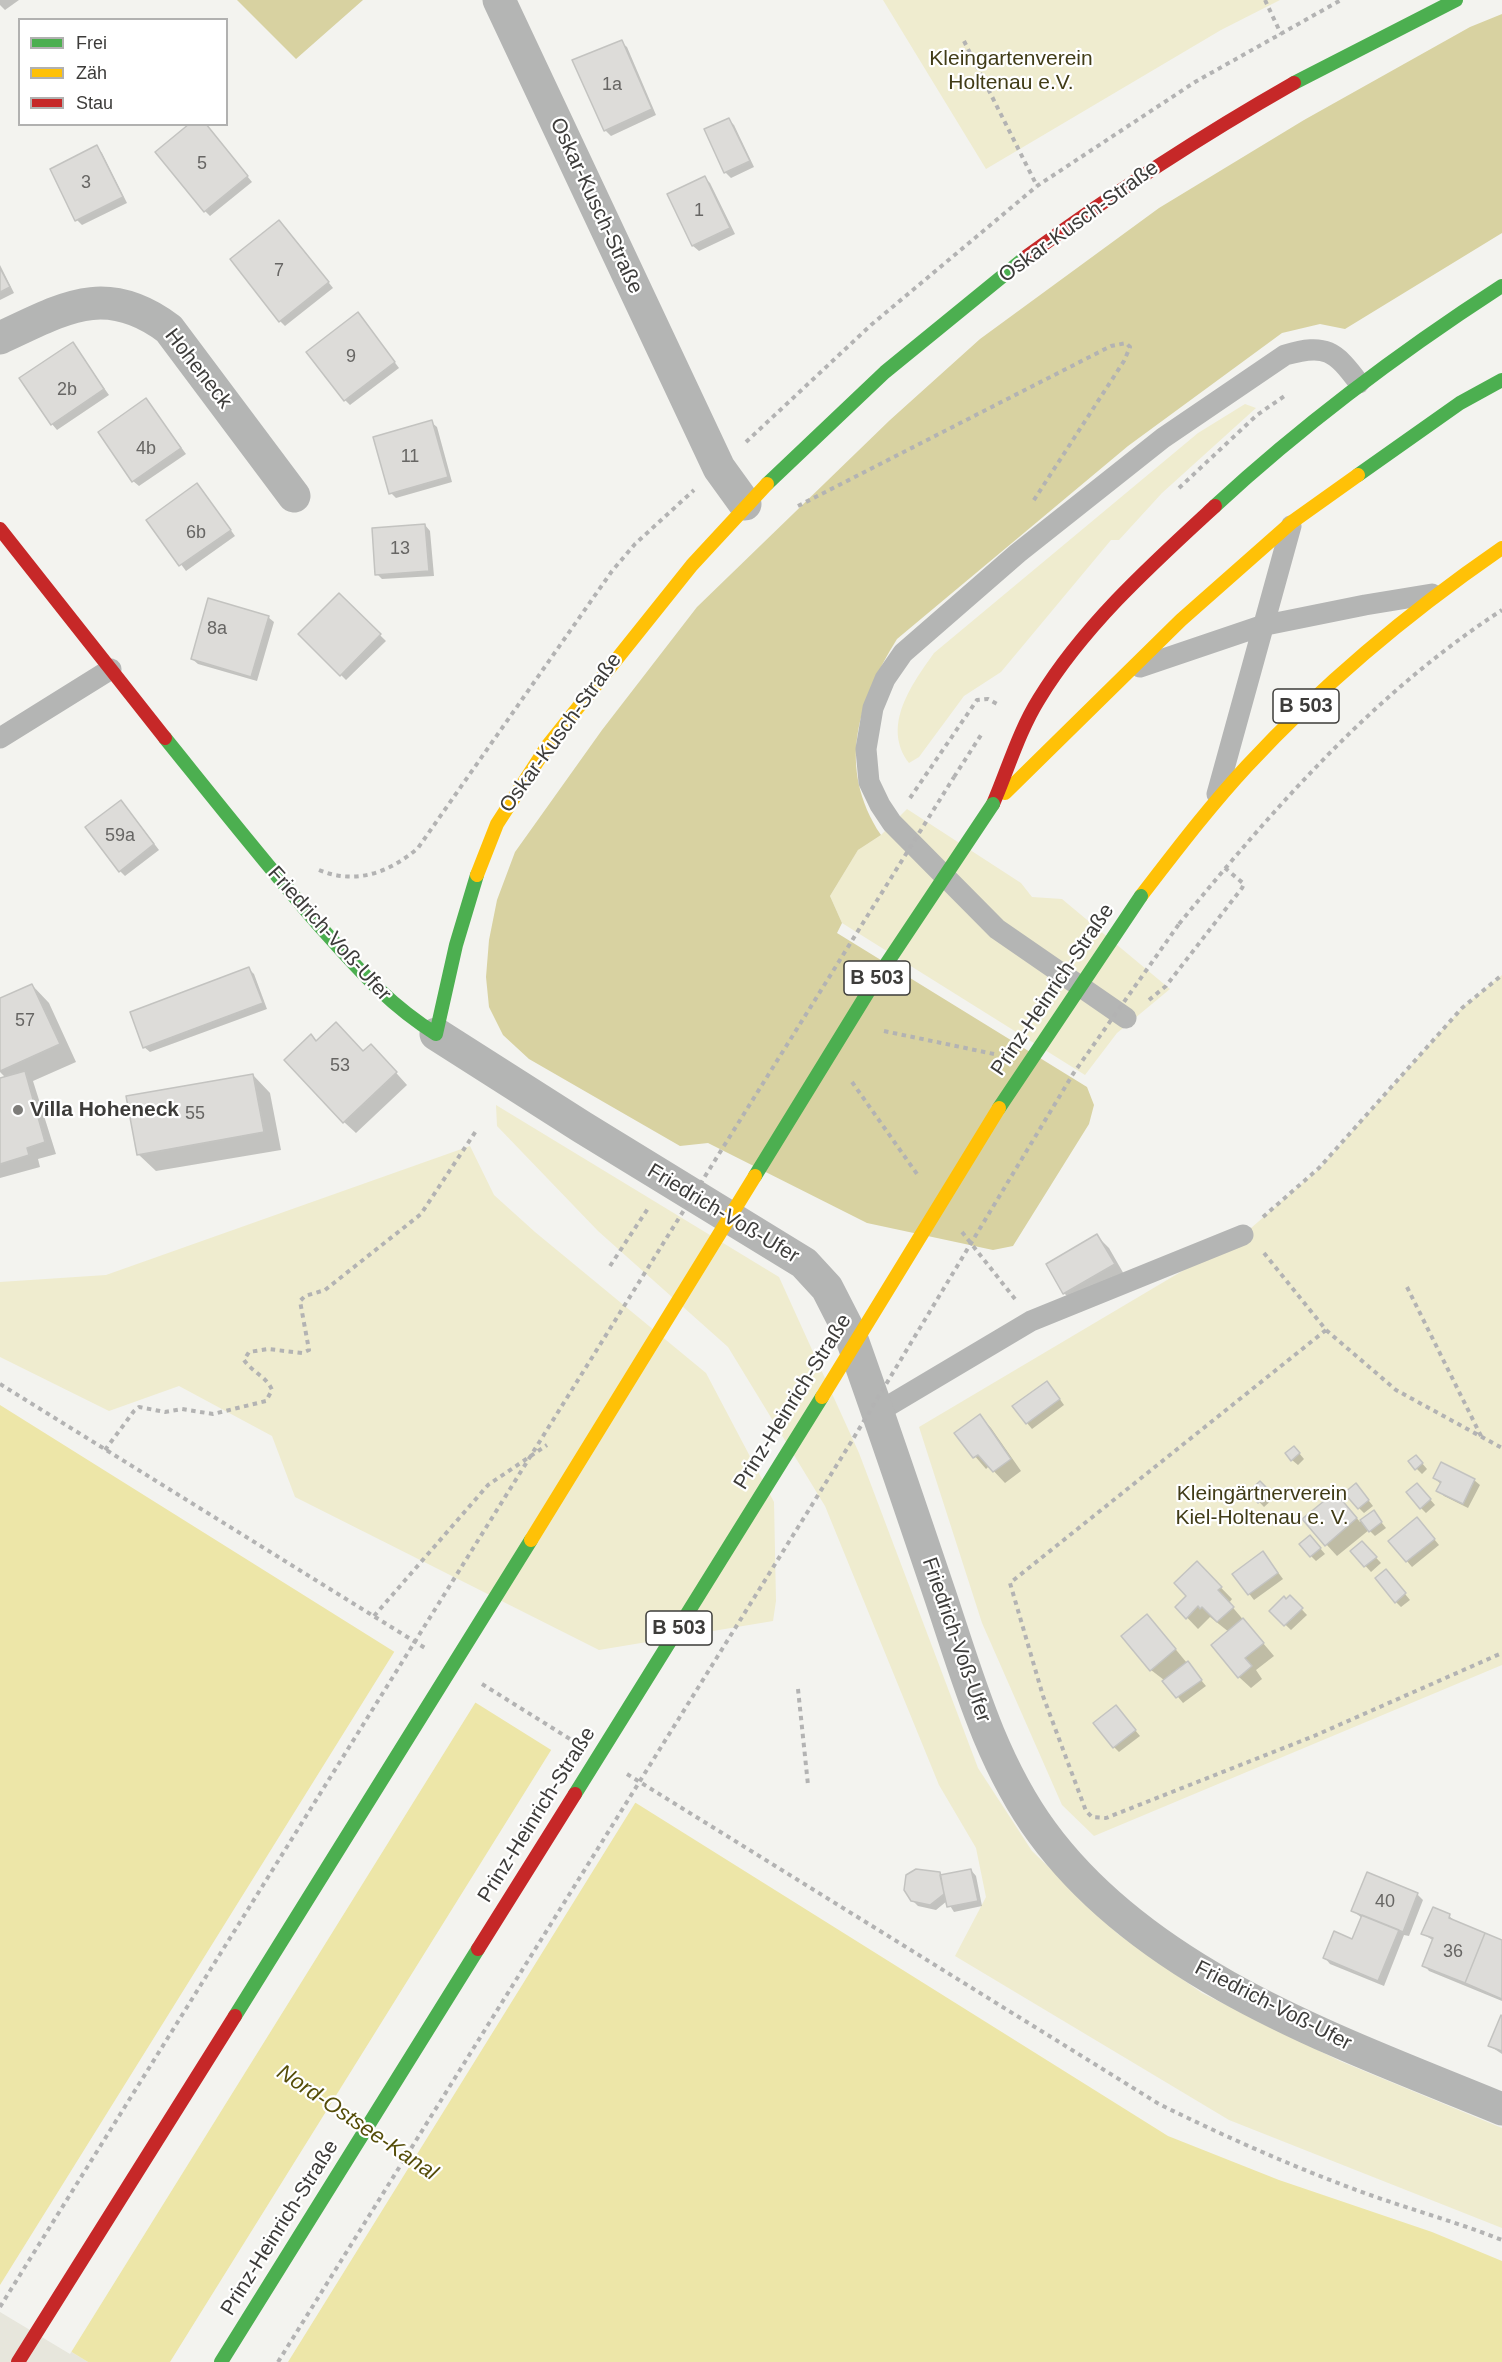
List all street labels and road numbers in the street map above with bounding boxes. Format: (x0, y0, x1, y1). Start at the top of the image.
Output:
street label: Oskar-Kusch-Straße (544, 114, 648, 298)
street label: Oskar-Kusch-Straße (994, 156, 1164, 288)
street label: Hoheneck (159, 324, 237, 414)
street label: Oskar-Kusch-Straße (495, 648, 627, 818)
road number: B 503 (1273, 689, 1339, 723)
street label: Friedrich-Voß-Ufer (262, 861, 396, 1007)
street label: Prinz-Heinrich-Straße (986, 899, 1120, 1081)
road number: B 503 (844, 961, 910, 995)
street label: Friedrich-Voß-Ufer (642, 1159, 804, 1269)
street label: Prinz-Heinrich-Straße (729, 1310, 857, 1494)
street label: Friedrich-Voß-Ufer (916, 1554, 996, 1726)
road number: B 503 (646, 1611, 712, 1645)
street label: Prinz-Heinrich-Straße (473, 1723, 601, 1907)
street label: Friedrich-Voß-Ufer (1190, 1956, 1356, 2056)
street label: Prinz-Heinrich-Straße (216, 2136, 344, 2320)

